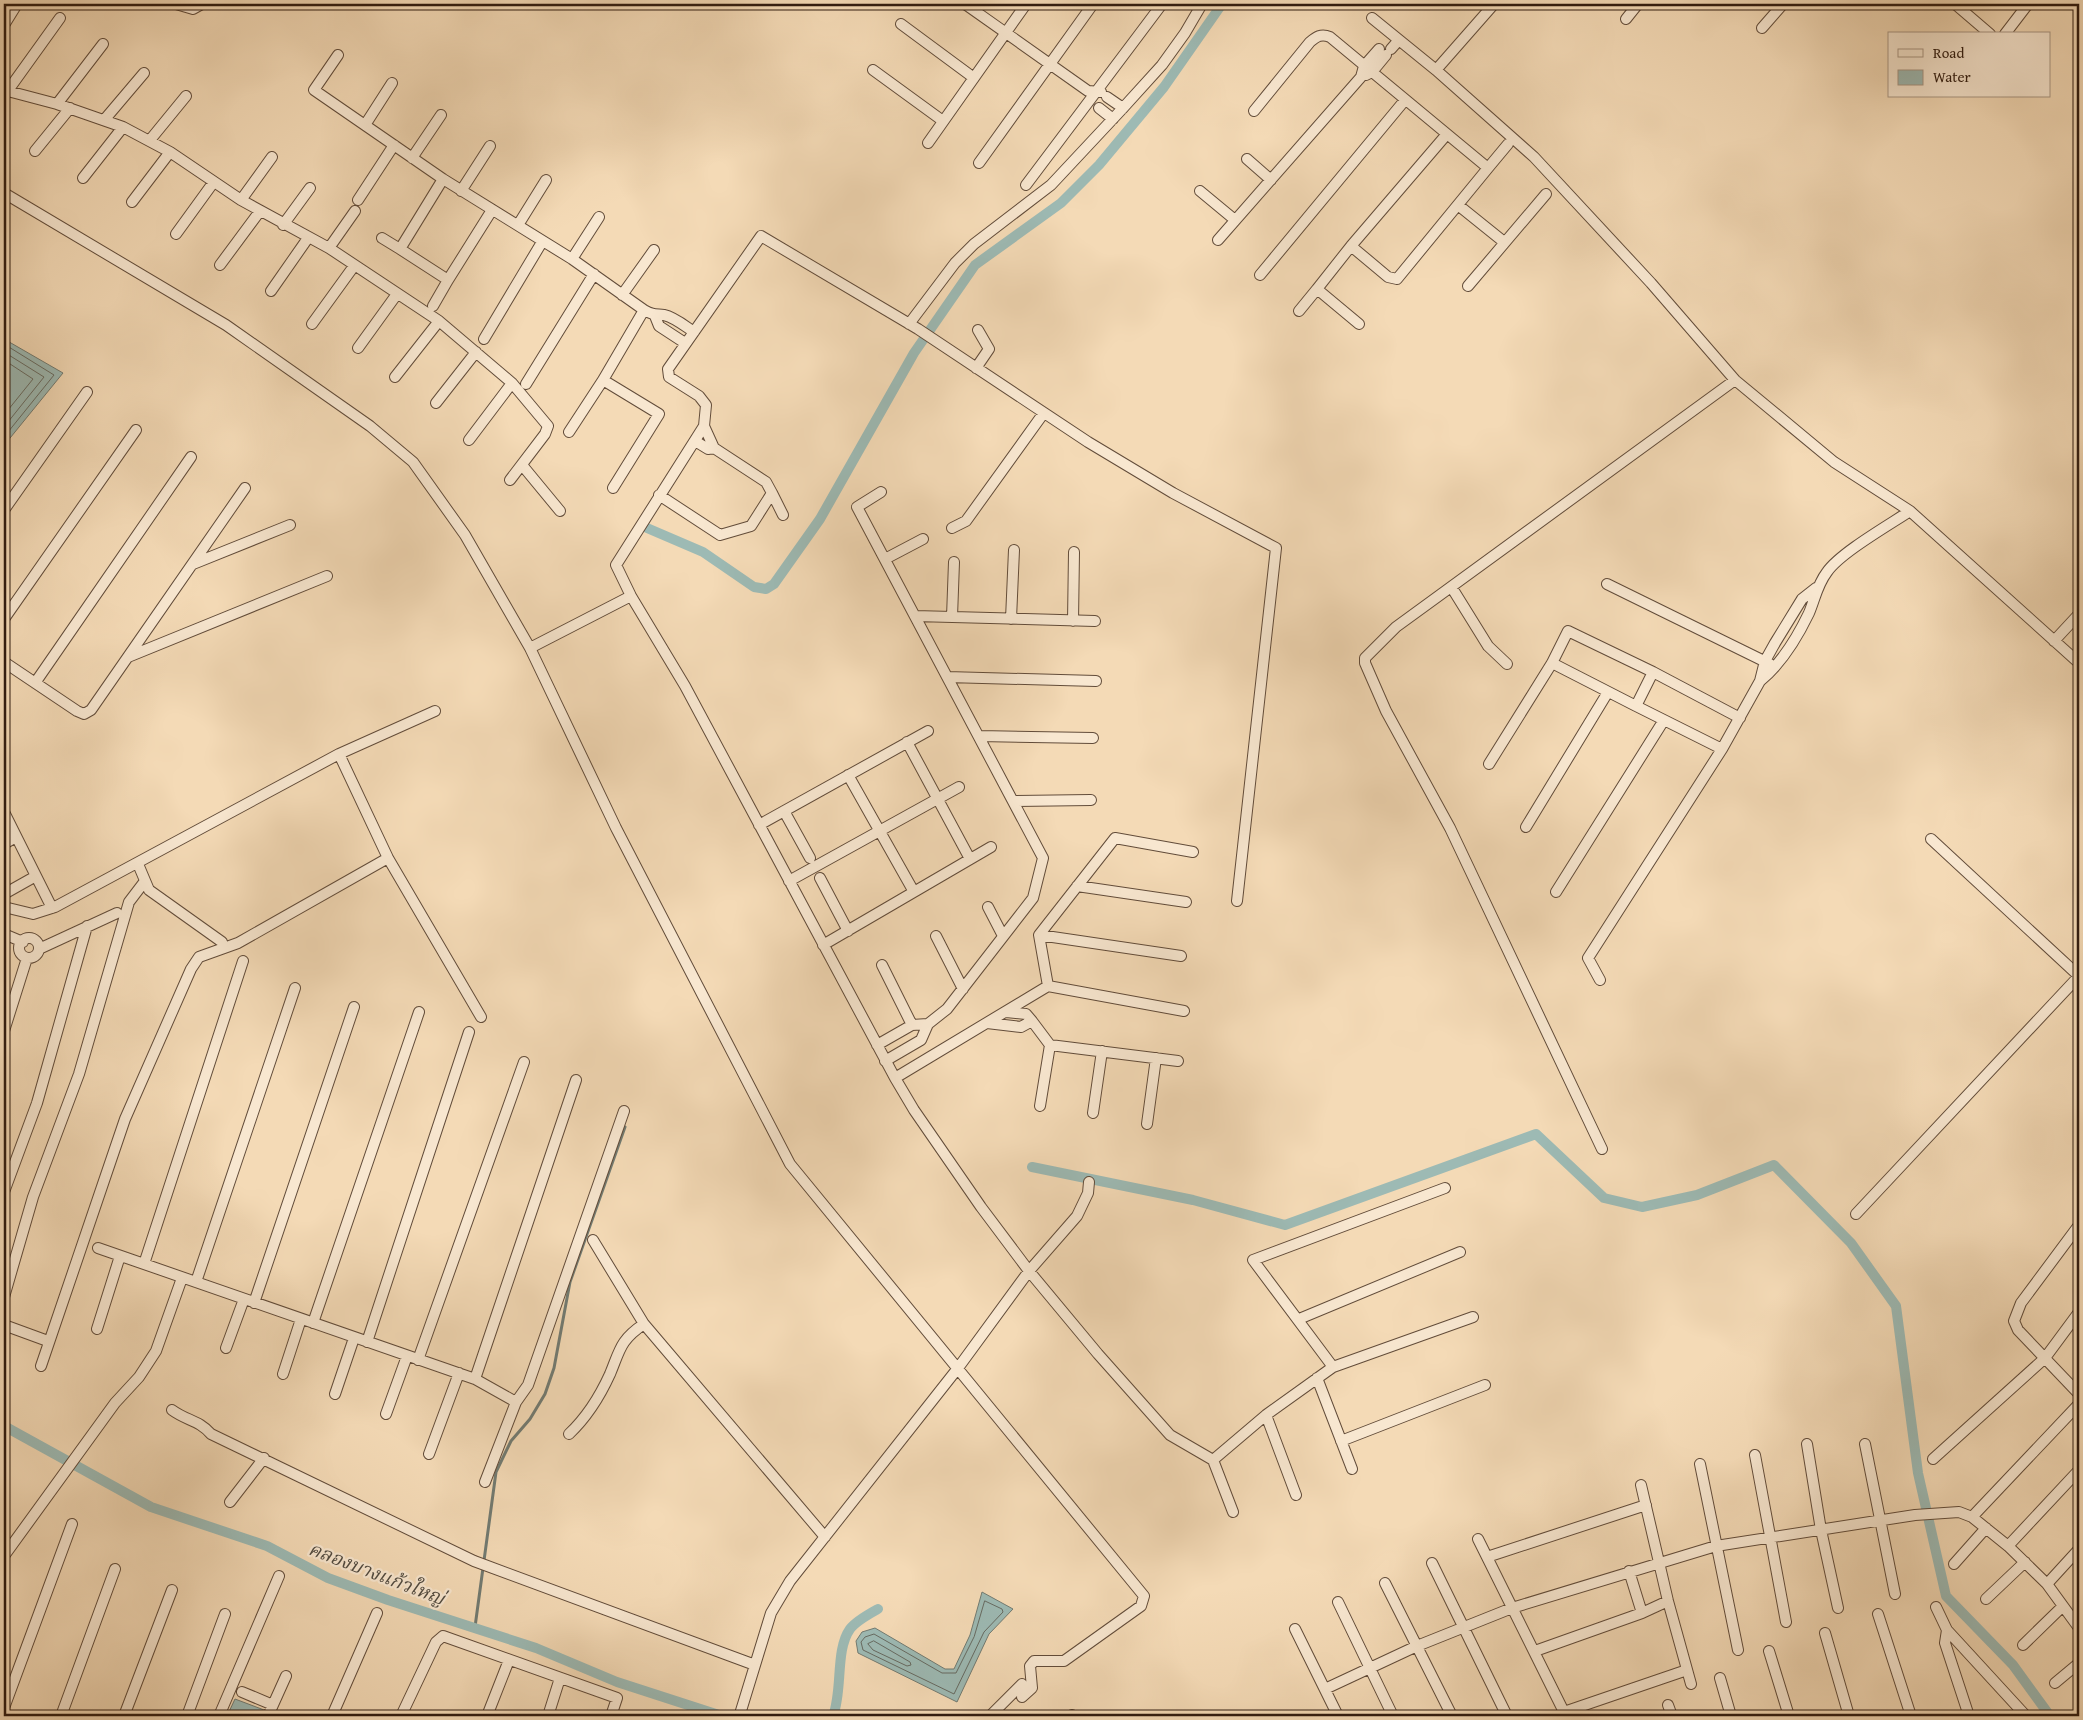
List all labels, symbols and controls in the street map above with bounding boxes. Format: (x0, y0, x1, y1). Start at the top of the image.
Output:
legend (1888, 32, 2050, 98)
text: Road (1933, 42, 1964, 63)
text: Water (1933, 66, 1971, 87)
water label: คลองบางแก้วใหญ่ (305, 1534, 452, 1613)

